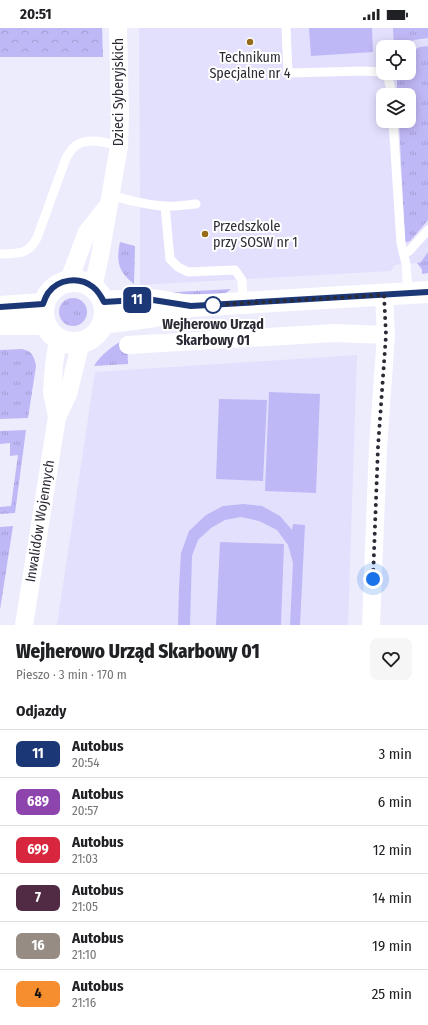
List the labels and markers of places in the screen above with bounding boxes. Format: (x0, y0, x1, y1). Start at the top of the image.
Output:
marker: Technikum Specjalne nr 4 (245, 37, 255, 47)
place label: Technikum Specjalne nr 4 (209, 49, 291, 82)
place label: Przedszkole przy SOSW nr 1 (213, 218, 298, 251)
marker: Przedszkole przy SOSW nr 1 (200, 229, 210, 239)
marker: Wejherowo Urząd Skarbowy 01 (204, 296, 222, 314)
place label: Wejherowo Urząd Skarbowy 01 (162, 316, 264, 349)

